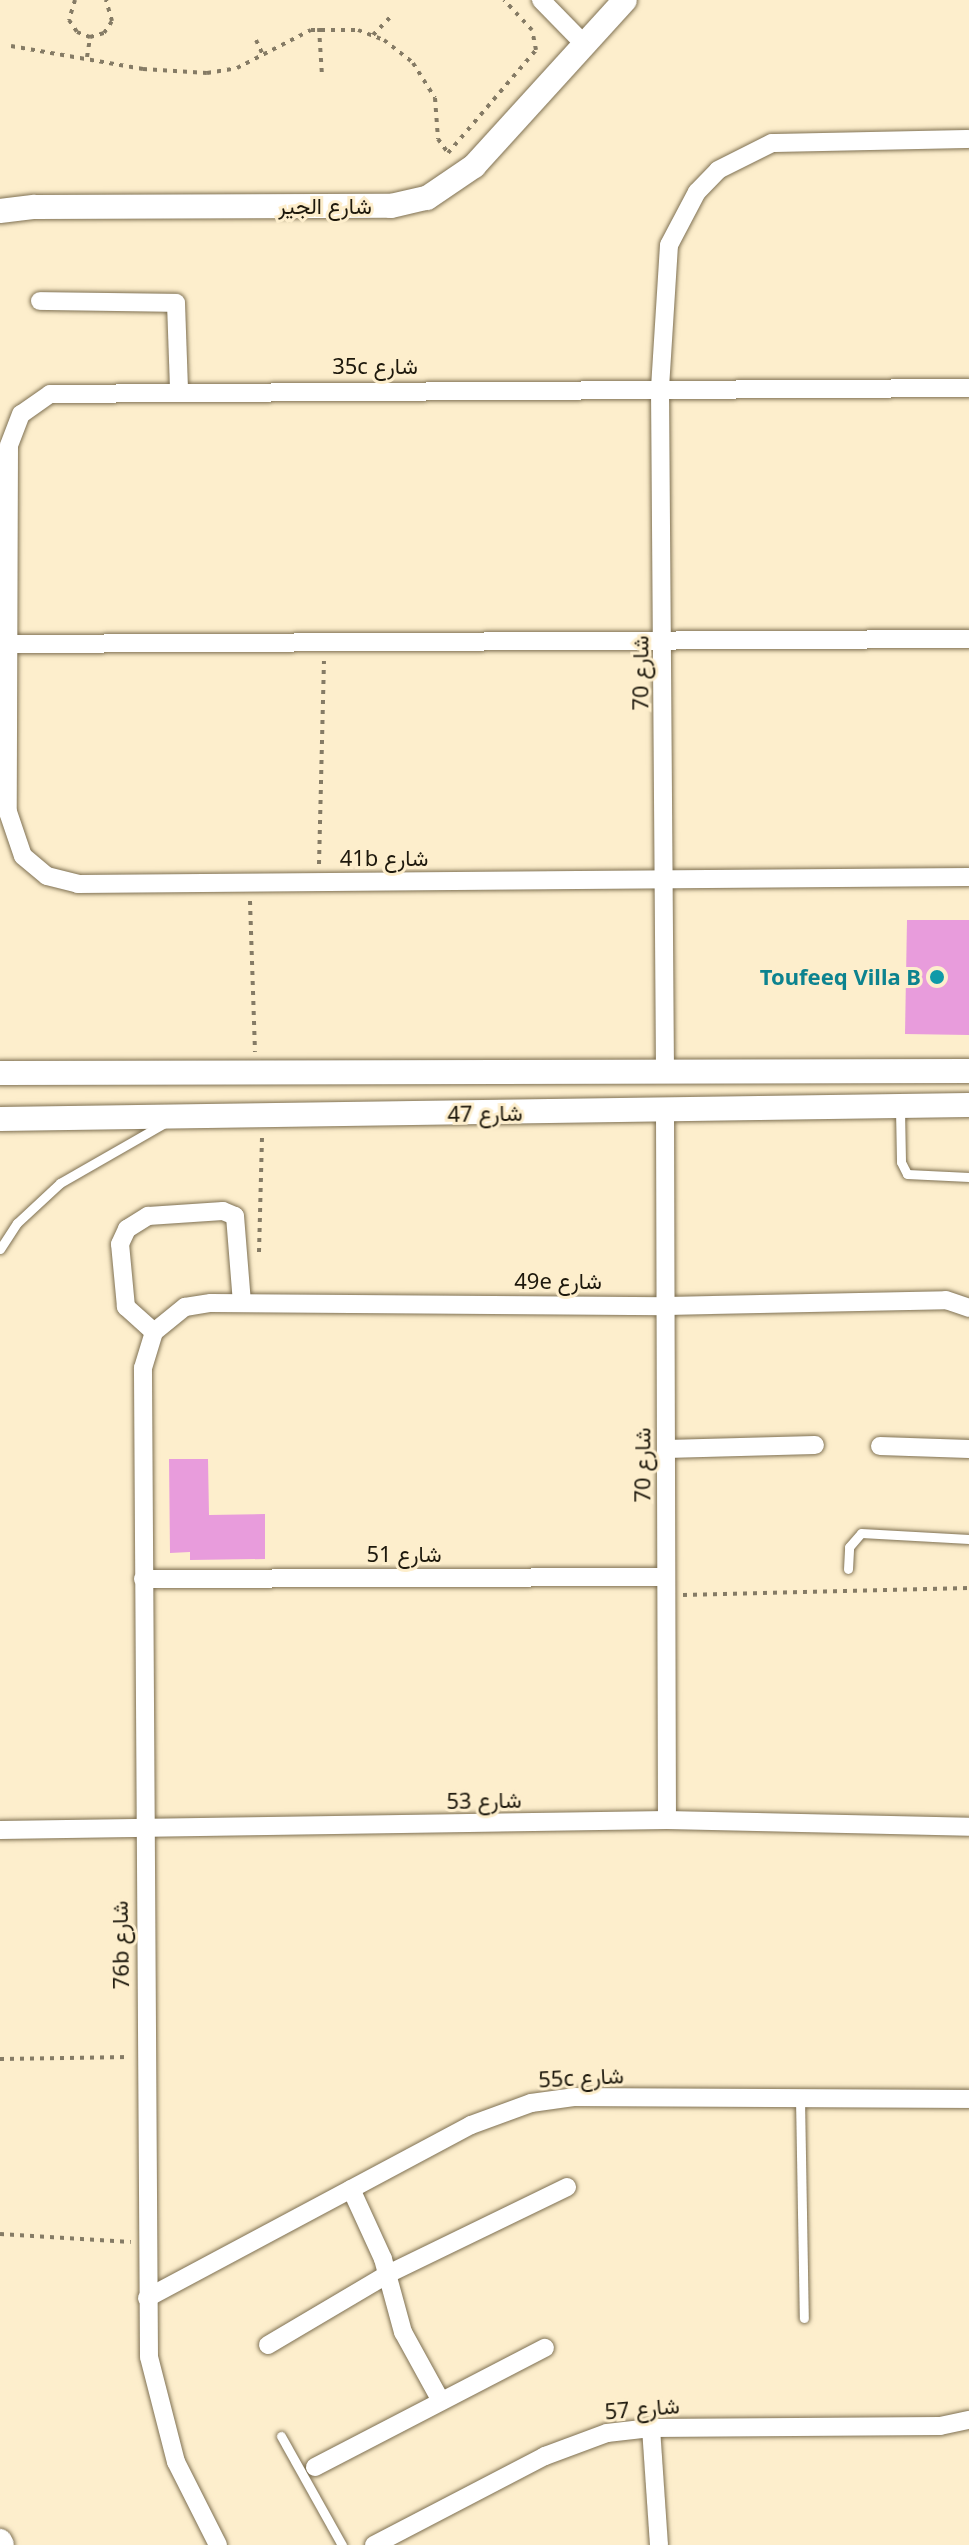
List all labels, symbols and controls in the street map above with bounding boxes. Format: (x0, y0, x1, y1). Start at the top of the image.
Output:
street label: شارع الجير (278, 193, 372, 219)
street label: 35c شارع (332, 353, 418, 379)
street label: شارع 70 (627, 635, 653, 711)
street label: 41b شارع (340, 845, 428, 871)
place label: Toufeeq Villa B (760, 964, 921, 990)
marker: Toufeeq Villa B (928, 968, 946, 986)
street label: شارع 47 (447, 1099, 523, 1127)
street label: 49e شارع (514, 1268, 602, 1294)
street label: شارع 70 (629, 1427, 655, 1503)
street label: شارع 51 (366, 1541, 442, 1567)
street label: شارع 53 (446, 1786, 522, 1814)
street label: 76b شارع (106, 1900, 134, 1990)
street label: 55c شارع (538, 2062, 624, 2092)
street label: شارع 57 (603, 2392, 681, 2424)

